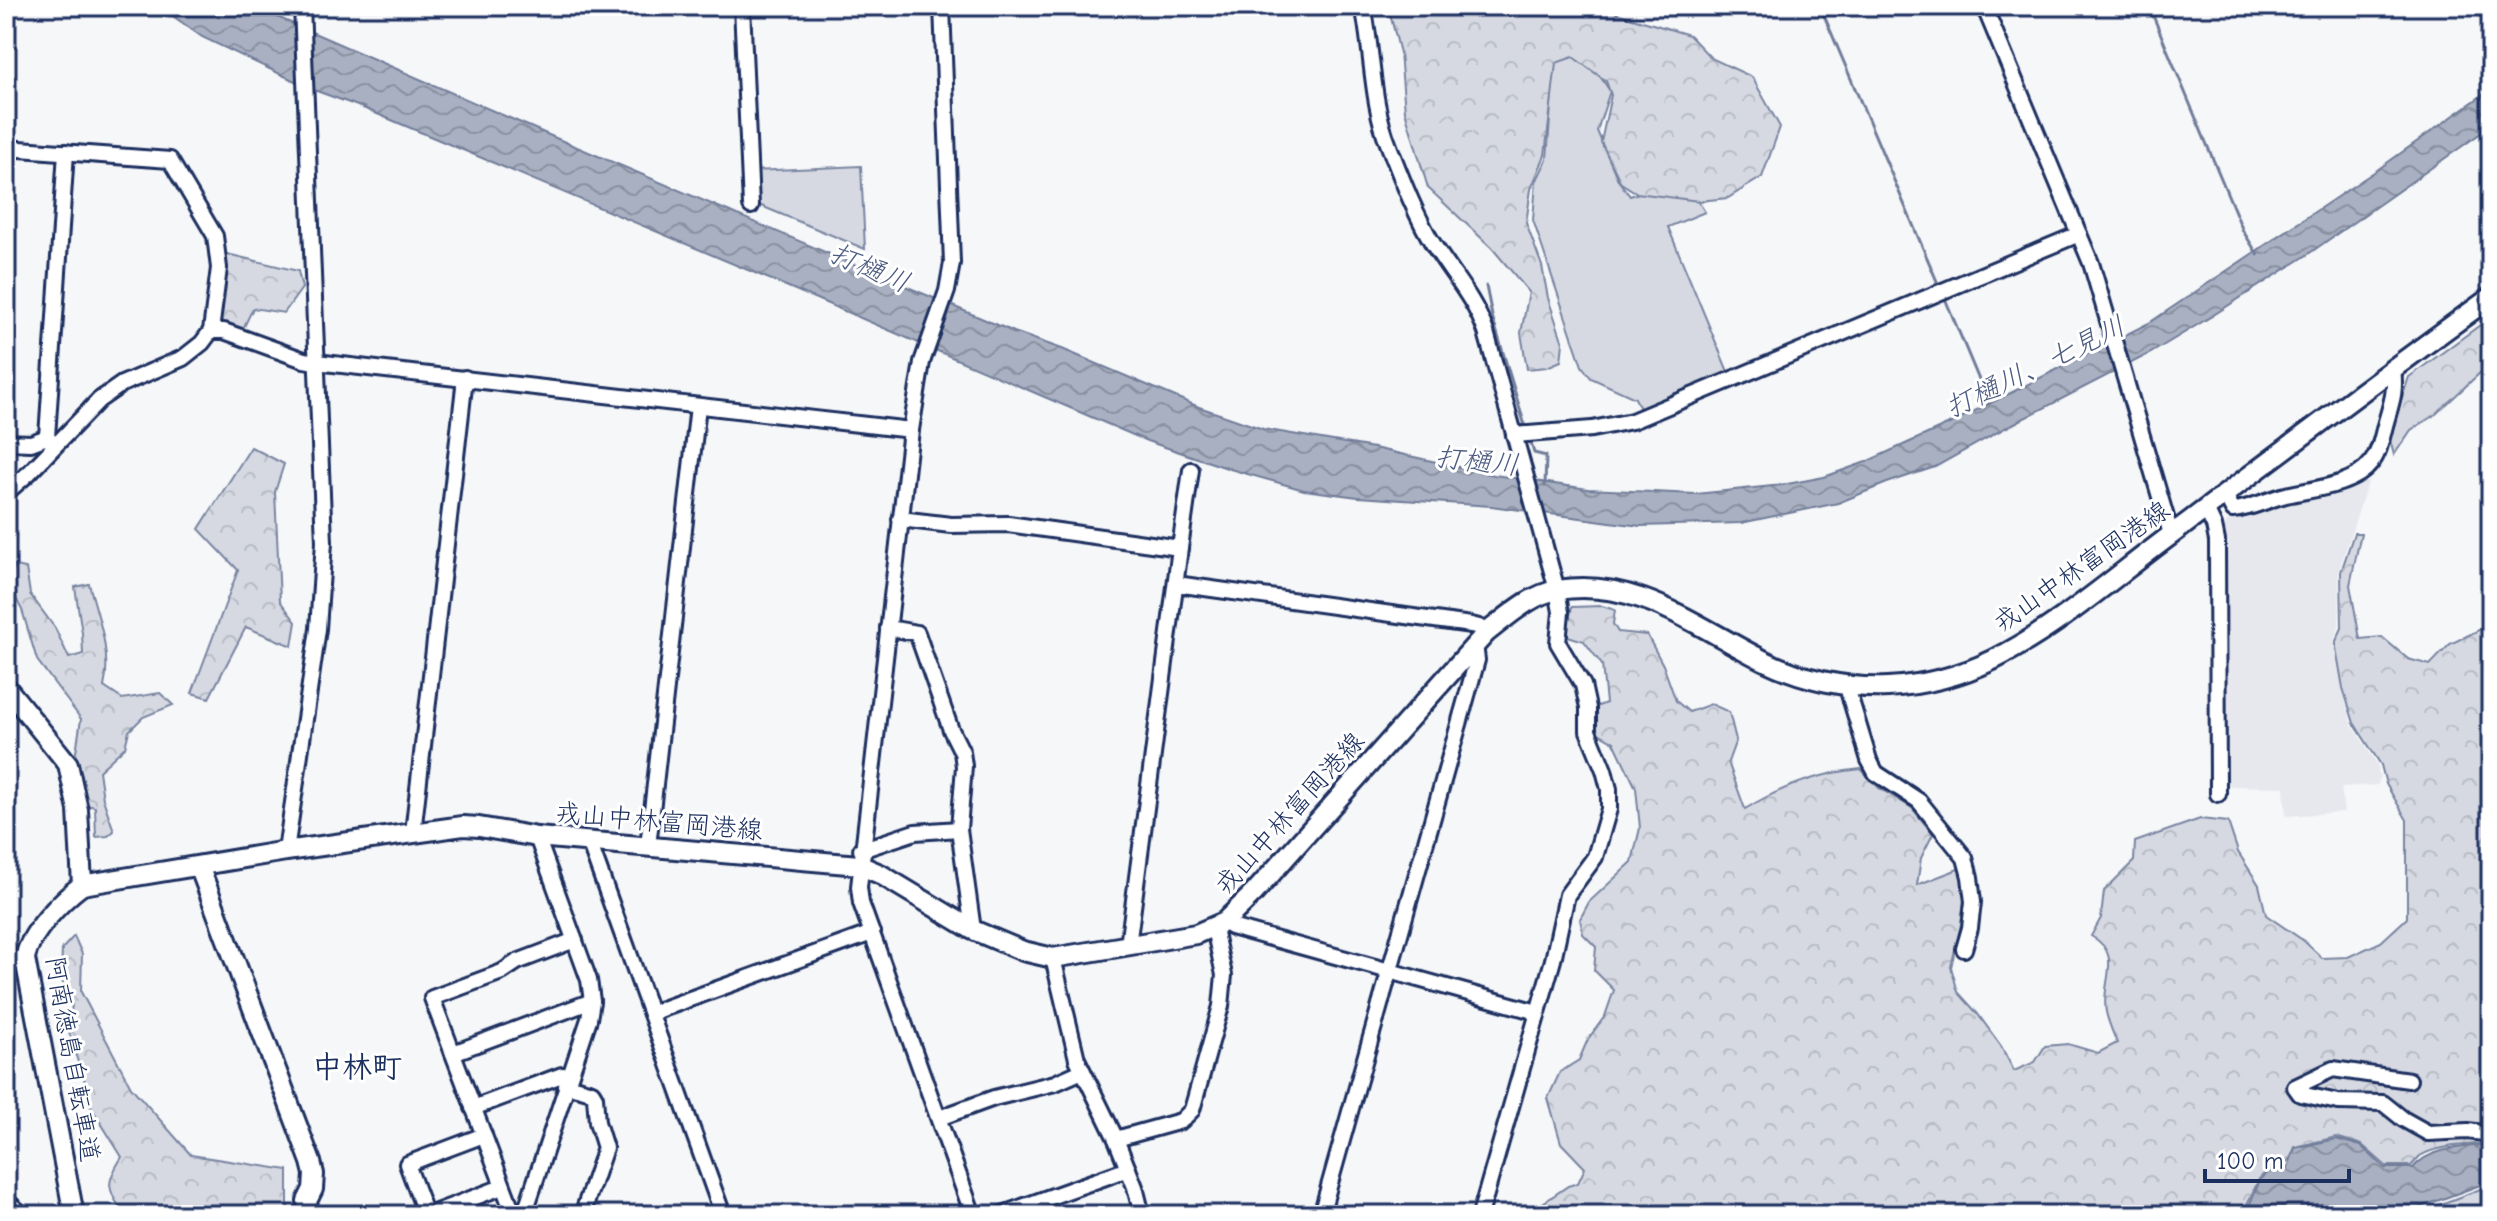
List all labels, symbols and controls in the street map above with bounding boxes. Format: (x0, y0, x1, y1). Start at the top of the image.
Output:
water label: 打樋川 (825, 237, 915, 299)
water label: 打樋川、七見川 (1940, 310, 2131, 424)
water label: 打樋川 (1433, 441, 1520, 481)
street label: 戎山中林富岡港線 (1988, 495, 2175, 639)
street label: 戎山中林富岡港線 (1209, 726, 1370, 901)
street label: 戎山中林富岡港線 (554, 798, 764, 846)
street label: 阿南徳島自転車道 (39, 954, 105, 1164)
district label: 中林町 (312, 1050, 402, 1085)
scale bar (2205, 1133, 2349, 1183)
text: 100 m (2217, 1147, 2284, 1175)

